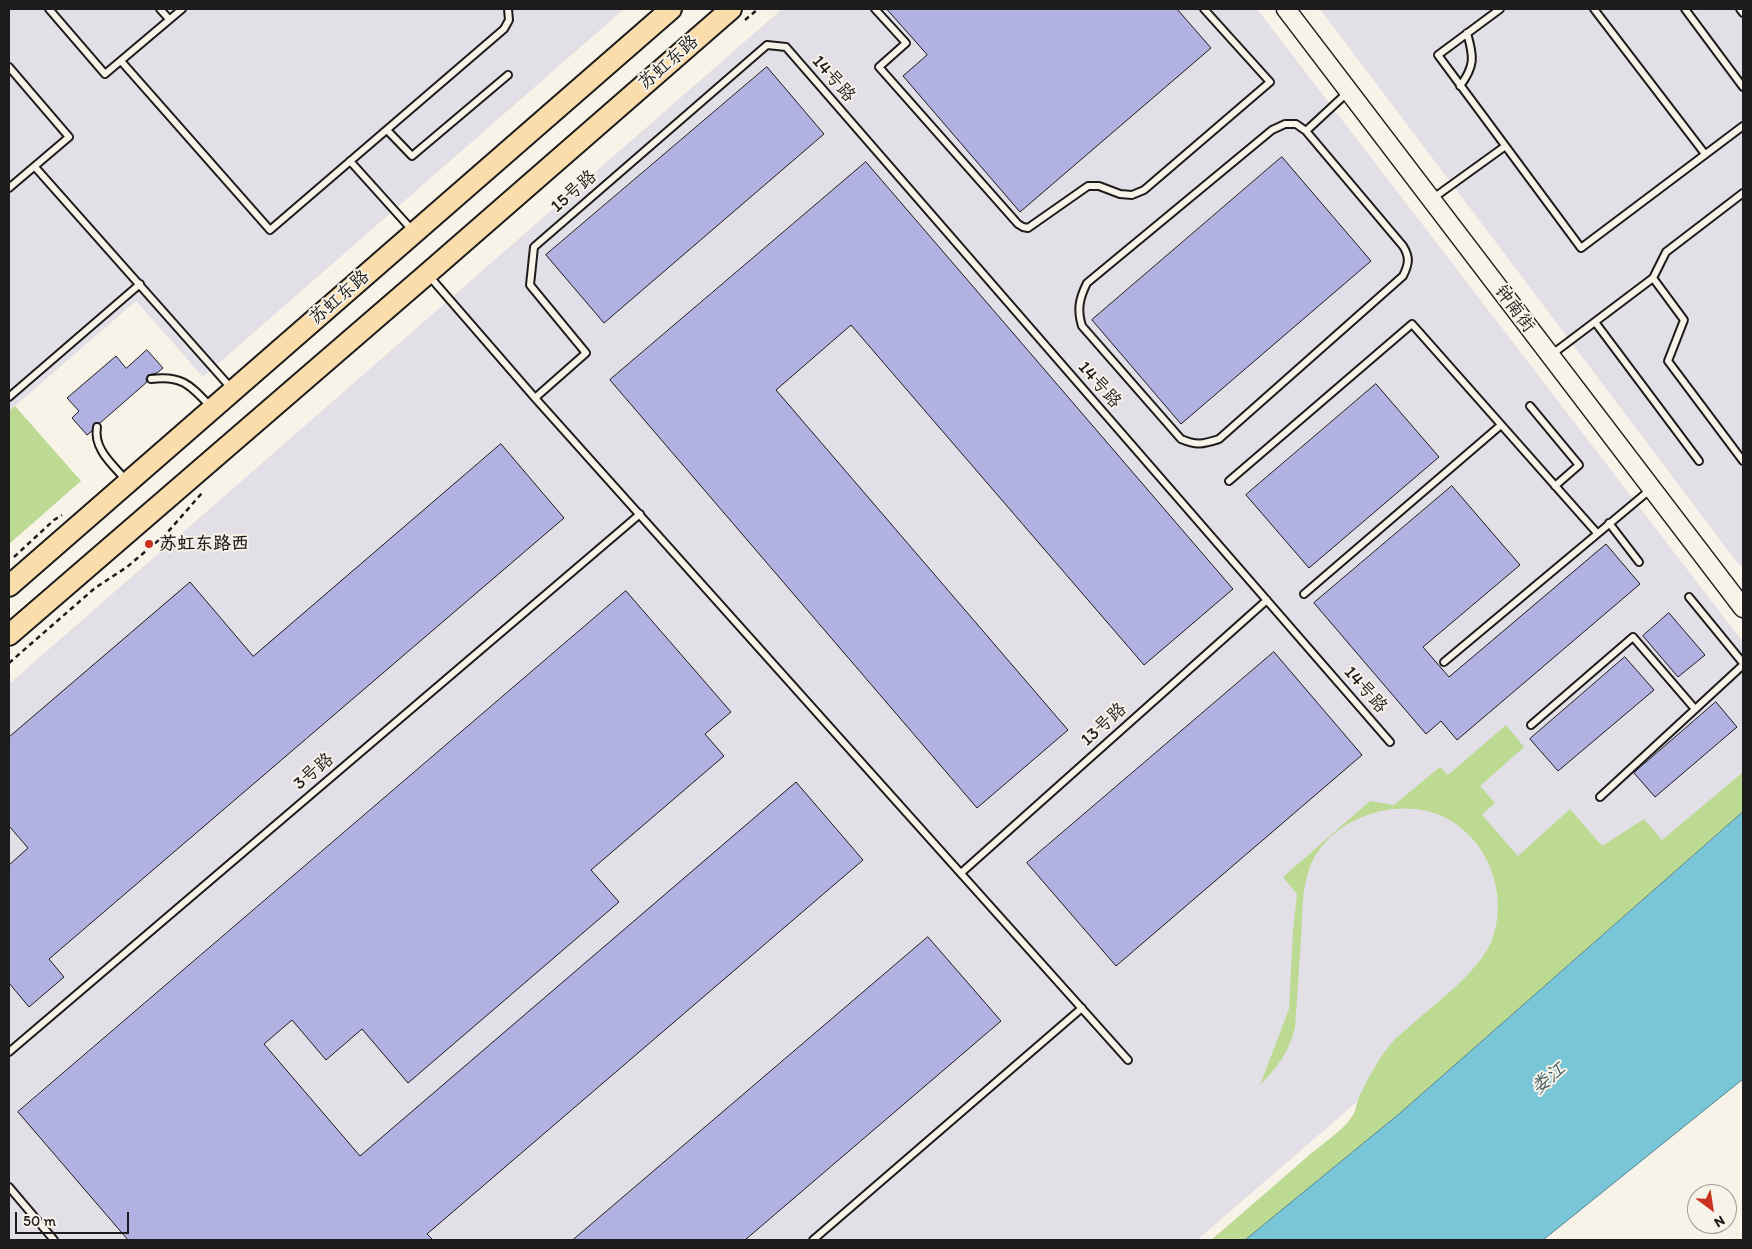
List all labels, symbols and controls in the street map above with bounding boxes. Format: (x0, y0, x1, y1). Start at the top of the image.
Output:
street label: 苏虹东路 (635, 31, 703, 95)
street label: 14号路 (807, 51, 859, 107)
street label: 15号路 (547, 166, 601, 218)
street label: 苏虹东路 (306, 266, 374, 330)
street label: 钟南街 (1489, 281, 1539, 337)
street label: 14号路 (1073, 357, 1125, 413)
place label: 苏虹东路西 (159, 533, 249, 555)
marker: 苏虹东路西 (143, 538, 155, 550)
street label: 14号路 (1339, 662, 1391, 718)
street label: 13号路 (1077, 699, 1131, 751)
street label: 3号路 (290, 749, 338, 795)
water label: 娄江 (1527, 1058, 1571, 1100)
north arrow (1687, 1184, 1737, 1234)
scale bar (18, 1202, 131, 1234)
text: 50 m (23, 1212, 56, 1230)
text: N (1711, 1212, 1728, 1231)

